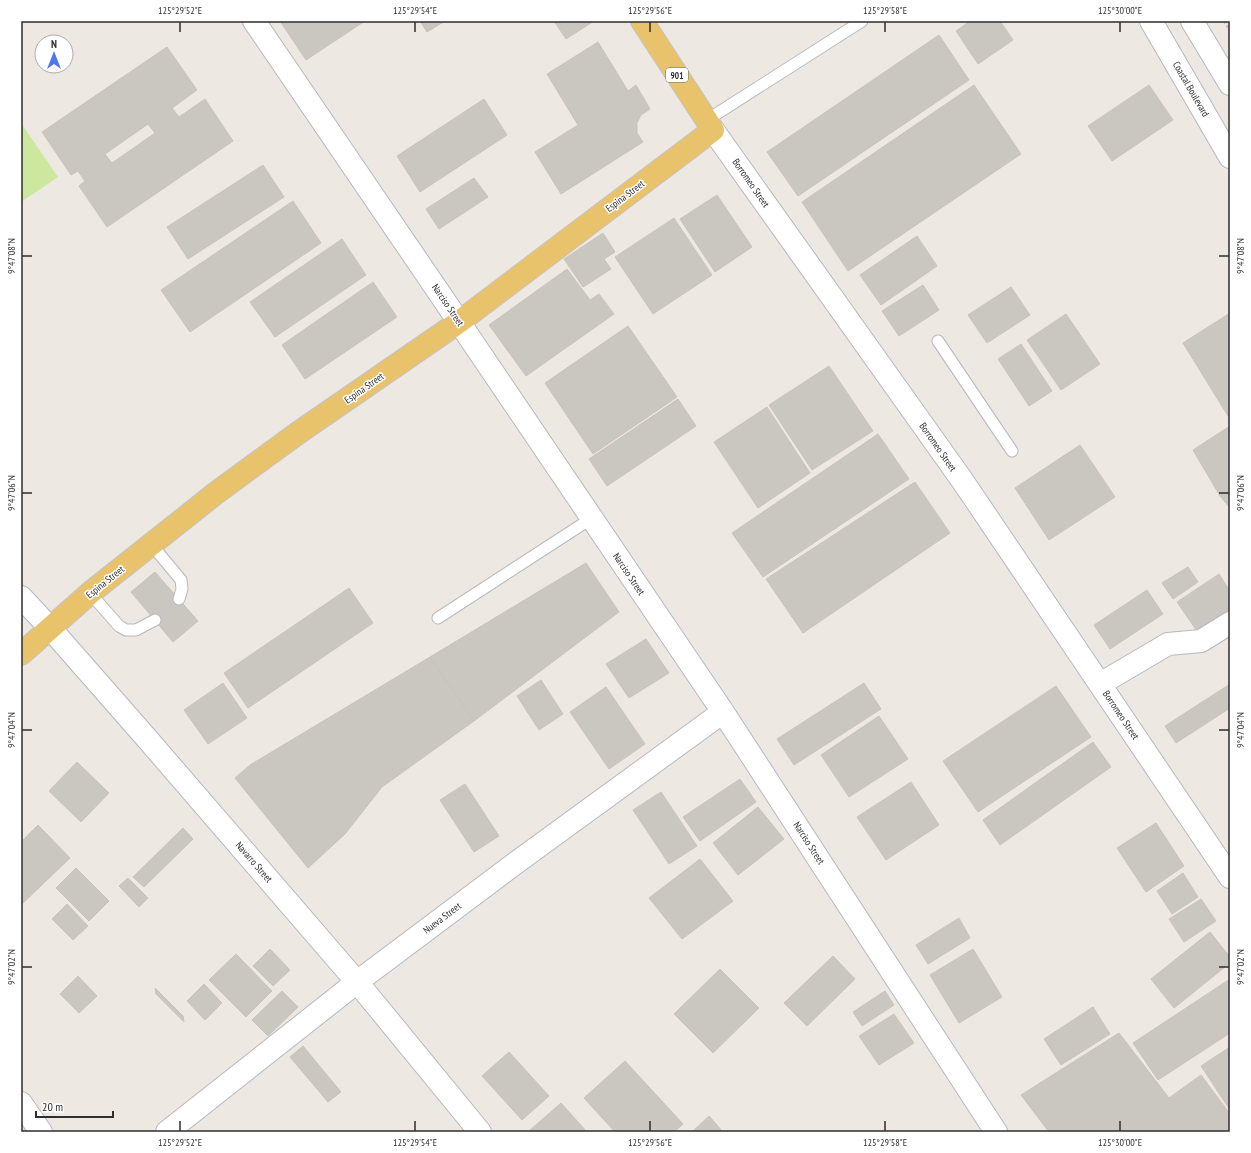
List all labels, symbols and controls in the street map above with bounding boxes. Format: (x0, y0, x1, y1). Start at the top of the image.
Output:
text: 125°29'52"E (158, 4, 202, 17)
text: 125°29'54"E (393, 4, 437, 17)
text: 125°29'56"E (628, 4, 672, 17)
text: 125°29'58"E (863, 4, 907, 17)
text: 125°30'00"E (1098, 4, 1142, 17)
north arrow (34, 34, 74, 74)
text: N (51, 37, 57, 51)
street label: Coastal Boulevard (1170, 59, 1212, 119)
road number: 901 (666, 68, 688, 82)
street label: Borromeo Street (729, 156, 773, 210)
street label: Espina Street (603, 177, 647, 215)
text: 9°47'08"N (5, 238, 18, 274)
text: 9°47'08"N (1234, 238, 1247, 274)
street label: Narciso Street (429, 281, 467, 329)
street label: Espina Street (342, 370, 387, 406)
street label: Borromeo Street (916, 420, 960, 474)
text: 9°47'06"N (5, 475, 18, 511)
text: 9°47'06"N (1234, 475, 1247, 511)
street label: Narciso Street (610, 550, 648, 598)
street label: Espina Street (83, 563, 127, 601)
street label: Borromeo Street (1100, 688, 1142, 742)
text: 9°47'04"N (5, 712, 18, 748)
text: 9°47'04"N (1234, 712, 1247, 748)
street label: Narciso Street (790, 819, 828, 867)
street label: Navarro Street (233, 839, 275, 885)
street label: Nueva Street (420, 899, 464, 937)
text: 9°47'02"N (5, 949, 18, 985)
text: 9°47'02"N (1234, 949, 1247, 985)
scale bar (36, 1093, 113, 1119)
text: 20 m (42, 1099, 63, 1114)
text: 125°29'52"E (158, 1136, 202, 1149)
text: 125°29'54"E (393, 1136, 437, 1149)
text: 125°29'56"E (628, 1136, 672, 1149)
text: 125°29'58"E (863, 1136, 907, 1149)
text: 125°30'00"E (1098, 1136, 1142, 1149)

